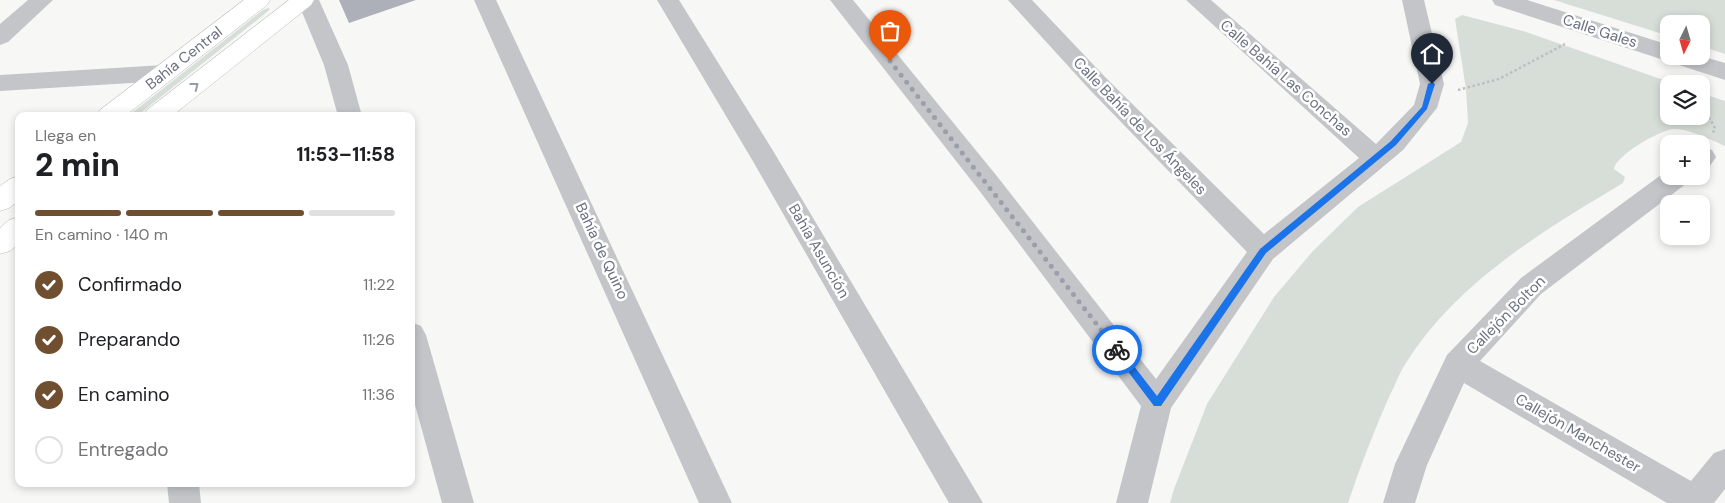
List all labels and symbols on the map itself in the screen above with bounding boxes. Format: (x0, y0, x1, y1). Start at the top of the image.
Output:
pin (869, 10, 911, 61)
street label: Calle Gales (1560, 10, 1640, 52)
street label: Calle Bahía Las Conchas (1216, 15, 1356, 141)
north arrow (1660, 15, 1710, 65)
street label: Bahía Central (142, 22, 226, 94)
pin (1411, 33, 1453, 84)
street label: Calle Bahía de Los Ángeles (1069, 53, 1211, 199)
one-way arrow (189, 83, 198, 92)
street label: Bahía de Quino (571, 199, 633, 303)
street label: Bahía Asunción (784, 200, 854, 302)
street label: Callejón Bolton (1462, 271, 1550, 359)
courier (1092, 325, 1142, 375)
street label: Callejón Manchester (1512, 389, 1645, 477)

